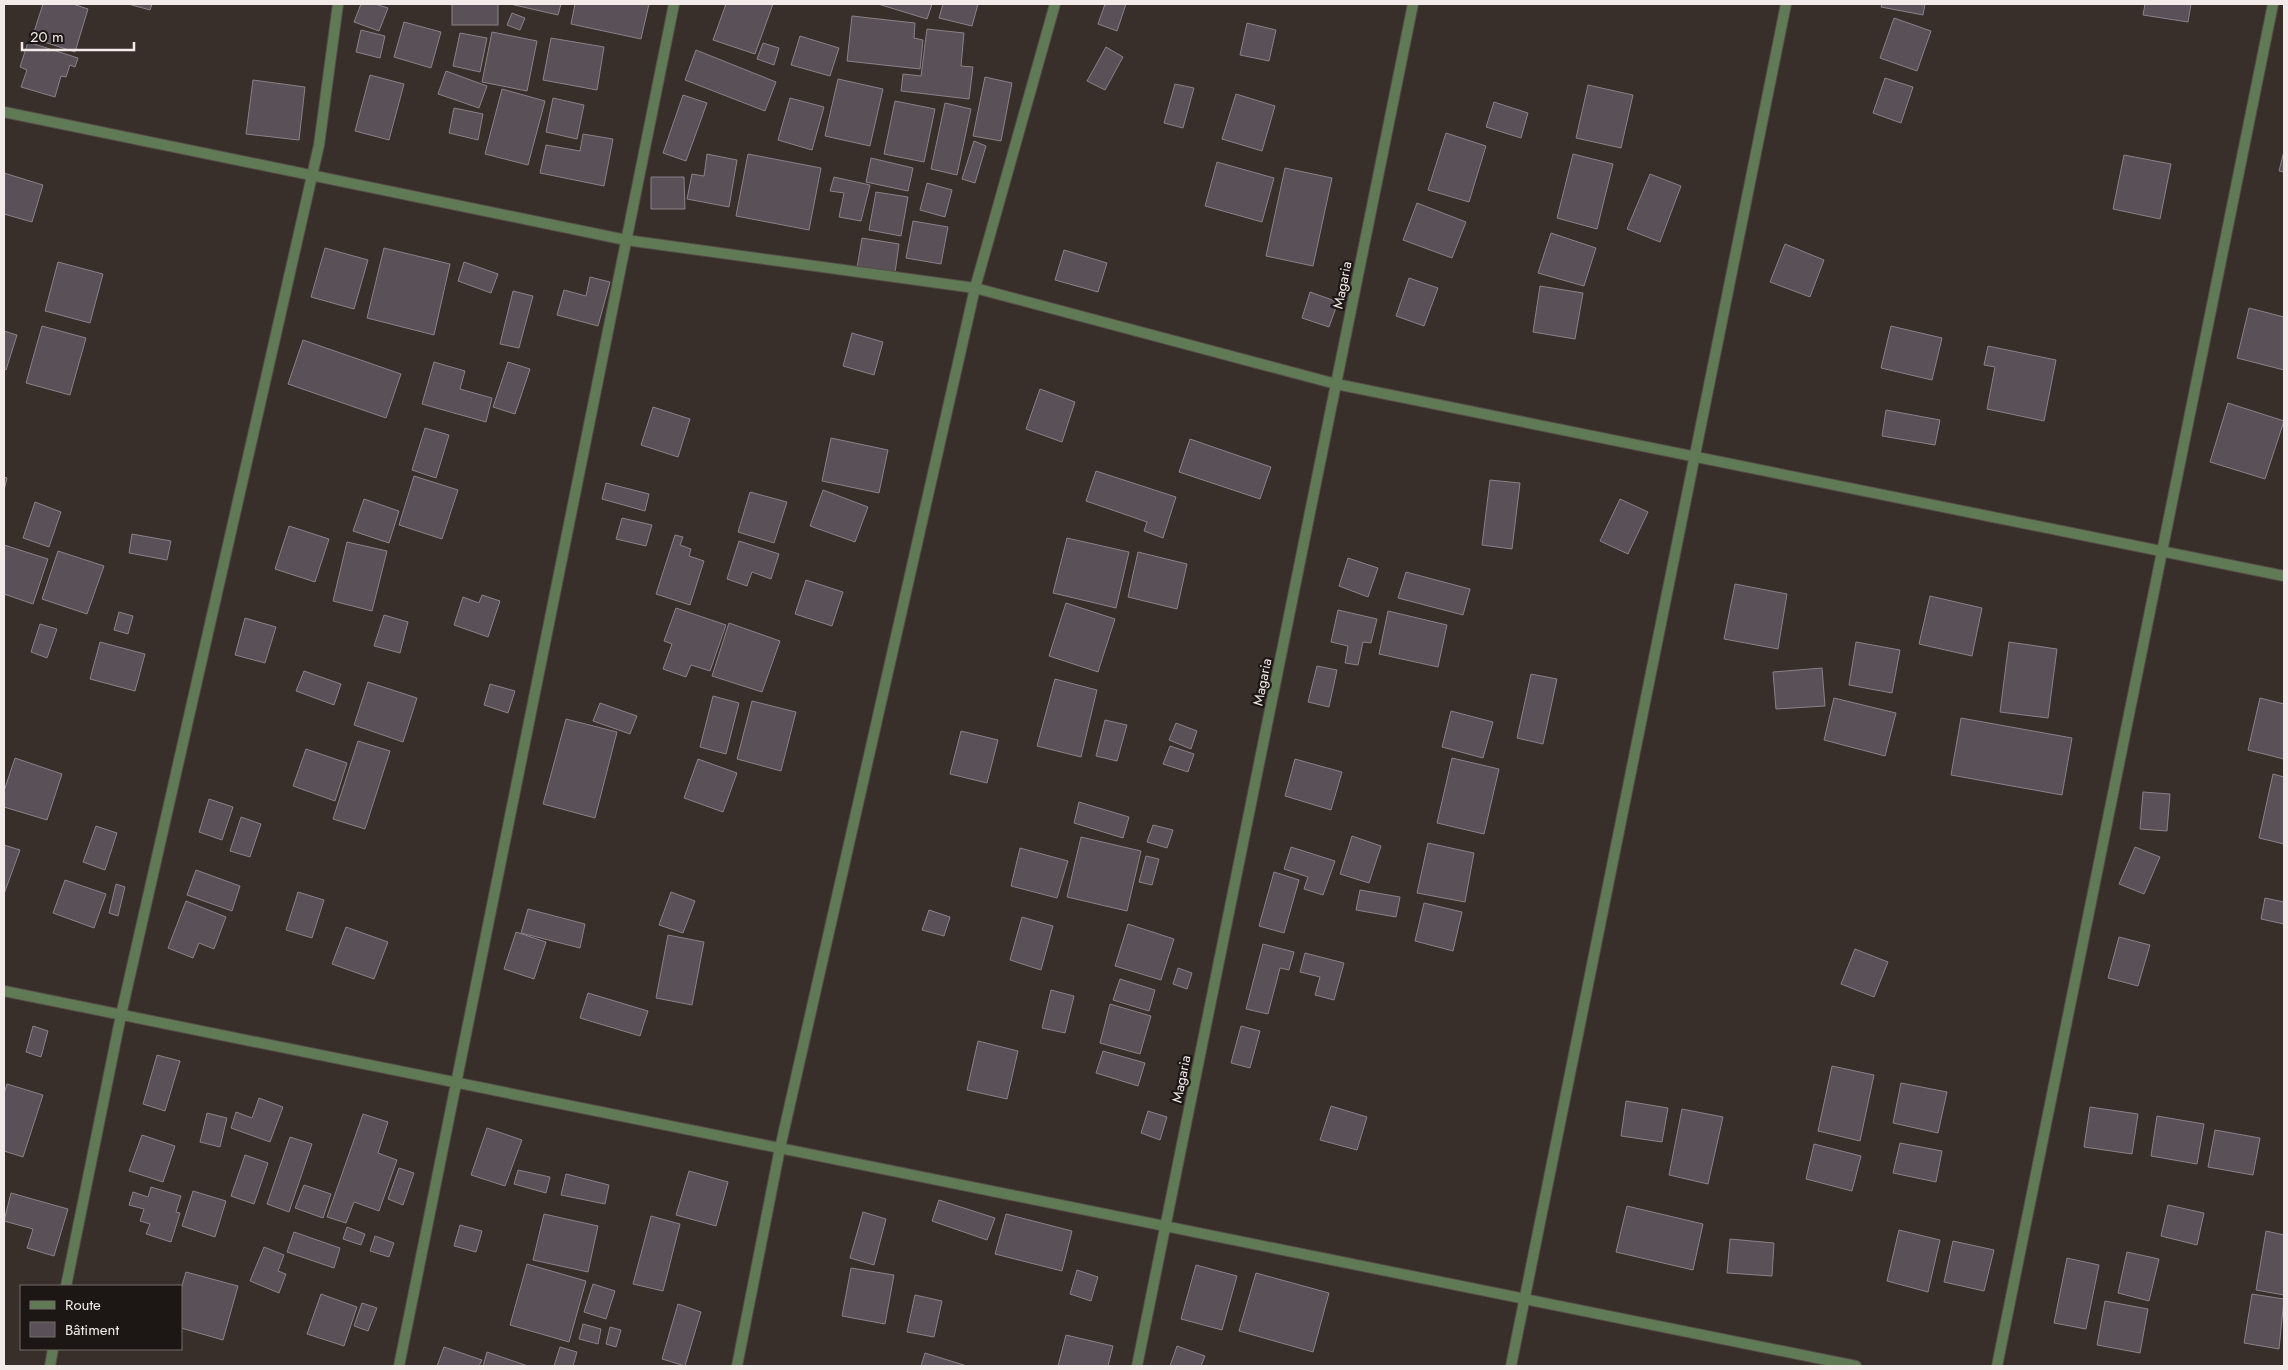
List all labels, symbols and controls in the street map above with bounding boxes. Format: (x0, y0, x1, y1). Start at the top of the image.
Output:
scale bar (22, 20, 135, 52)
text: 20 m (30, 26, 64, 48)
street label: Magaria (1328, 260, 1356, 310)
street label: Magaria (1248, 657, 1276, 707)
street label: Magaria (1167, 1054, 1195, 1104)
legend (20, 1285, 182, 1350)
text: Route (65, 1294, 101, 1316)
text: Bâtiment (65, 1319, 119, 1341)

